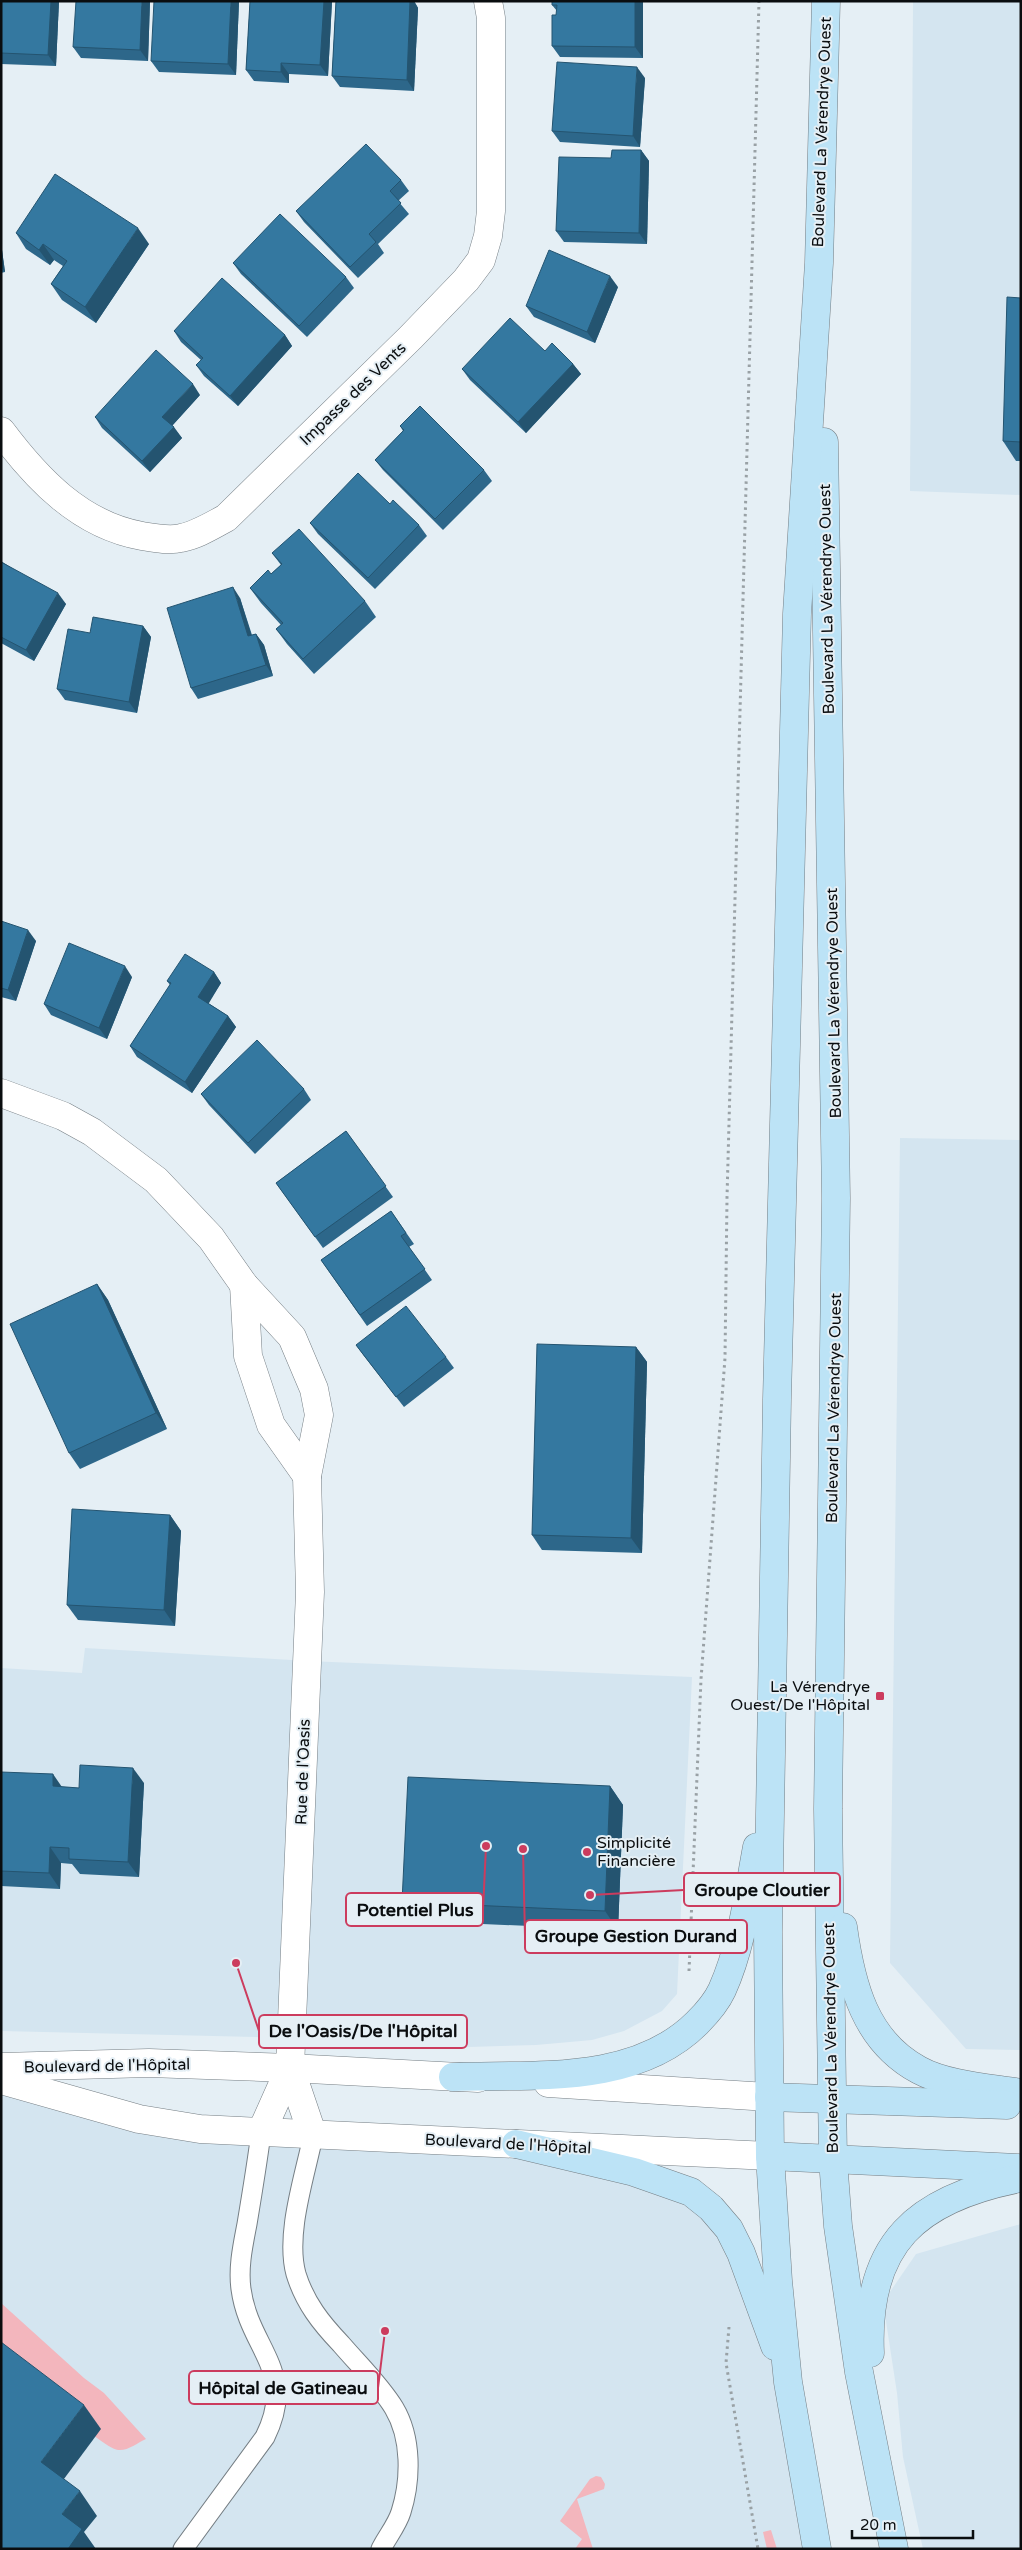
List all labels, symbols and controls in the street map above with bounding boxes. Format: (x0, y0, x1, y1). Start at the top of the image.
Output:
street label: Boulevard La Vérendrye Ouest (808, 16, 836, 248)
street label: Impasse des Vents (296, 338, 410, 450)
street label: Boulevard La Vérendrye Ouest (815, 484, 839, 714)
street label: Boulevard La Vérendrye Ouest (822, 888, 846, 1118)
street label: Boulevard La Vérendrye Ouest (822, 1293, 846, 1523)
place label: La Vérendrye Ouest/De l'Hôpital (730, 1677, 870, 1715)
marker: La Vérendrye Ouest/De l'Hôpital (874, 1690, 886, 1702)
street label: Rue de l'Oasis (291, 1718, 315, 1826)
place label: Simplicité Financière (597, 1833, 676, 1871)
marker: Simplicité Financière (581, 1846, 593, 1858)
callout: Groupe Cloutier (684, 1873, 840, 1906)
text: Groupe Cloutier (694, 1879, 831, 1901)
callout: Potentiel Plus (346, 1893, 483, 1926)
text: Potentiel Plus (356, 1899, 474, 1921)
callout: Groupe Gestion Durand (525, 1920, 747, 1953)
street label: Boulevard La Vérendrye Ouest (819, 1923, 843, 2153)
text: Groupe Gestion Durand (535, 1925, 737, 1947)
callout: De l'Oasis/De l'Hôpital (259, 2015, 467, 2048)
text: De l'Oasis/De l'Hôpital (269, 2020, 457, 2042)
street label: Boulevard de l'Hôpital (24, 2055, 190, 2077)
street label: Boulevard de l'Hôpital (424, 2130, 592, 2158)
callout: Hôpital de Gatineau (189, 2371, 378, 2404)
text: Hôpital de Gatineau (198, 2377, 368, 2399)
scale bar (852, 2508, 973, 2540)
text: 20 m (860, 2516, 897, 2534)

